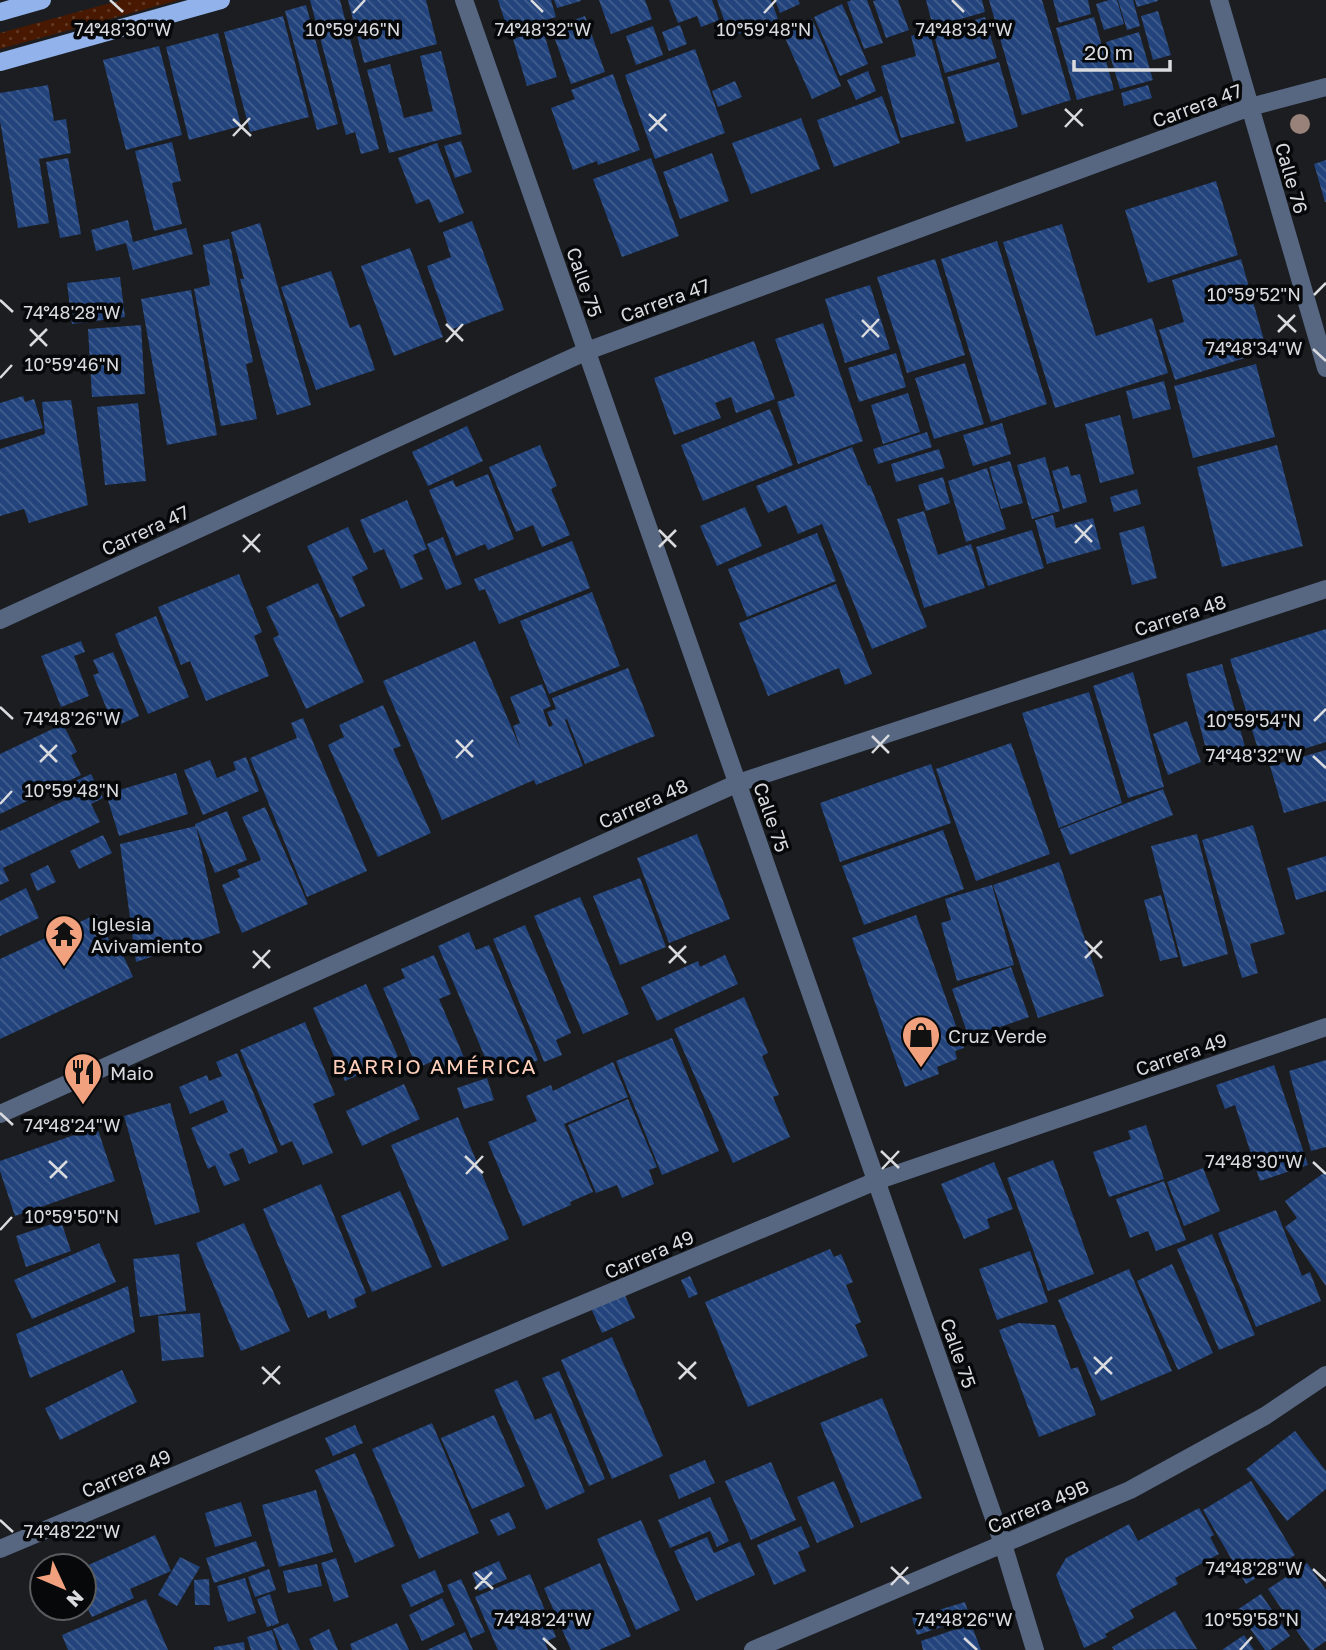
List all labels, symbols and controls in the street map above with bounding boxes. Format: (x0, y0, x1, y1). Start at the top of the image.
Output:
text: 74°48'30"W (74, 18, 172, 40)
text: 10°59'46"N (306, 18, 400, 40)
text: 74°48'32"W (495, 18, 591, 40)
text: 10°59'48"N (717, 18, 811, 40)
text: 74°48'34"W (915, 18, 1013, 40)
scale bar (1074, 28, 1170, 72)
text: 20 m (1084, 39, 1133, 65)
street label: Carrera 47 (1149, 78, 1245, 132)
street label: Calle 76 (1271, 140, 1313, 216)
street label: Calle 75 (562, 244, 608, 320)
street label: Carrera 47 (617, 273, 713, 327)
text: 10°59'52"N (1207, 283, 1301, 305)
text: 74°48'28"W (23, 301, 121, 323)
text: 74°48'34"W (1205, 337, 1303, 359)
text: 10°59'46"N (25, 353, 119, 375)
street label: Carrera 47 (98, 500, 192, 560)
street label: Carrera 48 (1131, 589, 1229, 641)
text: 74°48'26"W (24, 707, 120, 729)
text: 10°59'54"N (1207, 709, 1301, 731)
text: 74°48'32"W (1206, 744, 1302, 766)
street label: Carrera 48 (595, 773, 691, 833)
text: 10°59'48"N (25, 779, 119, 801)
street label: Calle 75 (749, 779, 795, 855)
place label: Iglesia Avivamiento (91, 912, 203, 957)
temple icon: Iglesia Avivamiento (43, 913, 85, 968)
shop icon: Cruz Verde (900, 1014, 942, 1069)
place label: Cruz Verde (948, 1024, 1047, 1047)
street label: Carrera 49 (1132, 1028, 1230, 1080)
restaurant icon: Maio (62, 1051, 104, 1106)
district label: BARRIO AMÉRICA (332, 1053, 538, 1079)
place label: Maio (110, 1061, 154, 1084)
text: 74°48'24"W (23, 1114, 121, 1136)
text: 74°48'30"W (1205, 1150, 1303, 1172)
text: 10°59'50"N (25, 1205, 119, 1227)
street label: Carrera 49 (601, 1225, 697, 1283)
street label: Calle 75 (936, 1315, 982, 1391)
street label: Carrera 49 (78, 1444, 174, 1502)
street label: Carrera 49B (984, 1474, 1092, 1538)
text: 74°48'22"W (24, 1520, 120, 1542)
north arrow (28, 1552, 98, 1622)
text: 74°48'28"W (1205, 1557, 1303, 1579)
text: N (62, 1586, 89, 1612)
text: 74°48'24"W (494, 1608, 592, 1630)
text: 74°48'26"W (916, 1608, 1012, 1630)
text: 10°59'58"N (1205, 1608, 1299, 1630)

